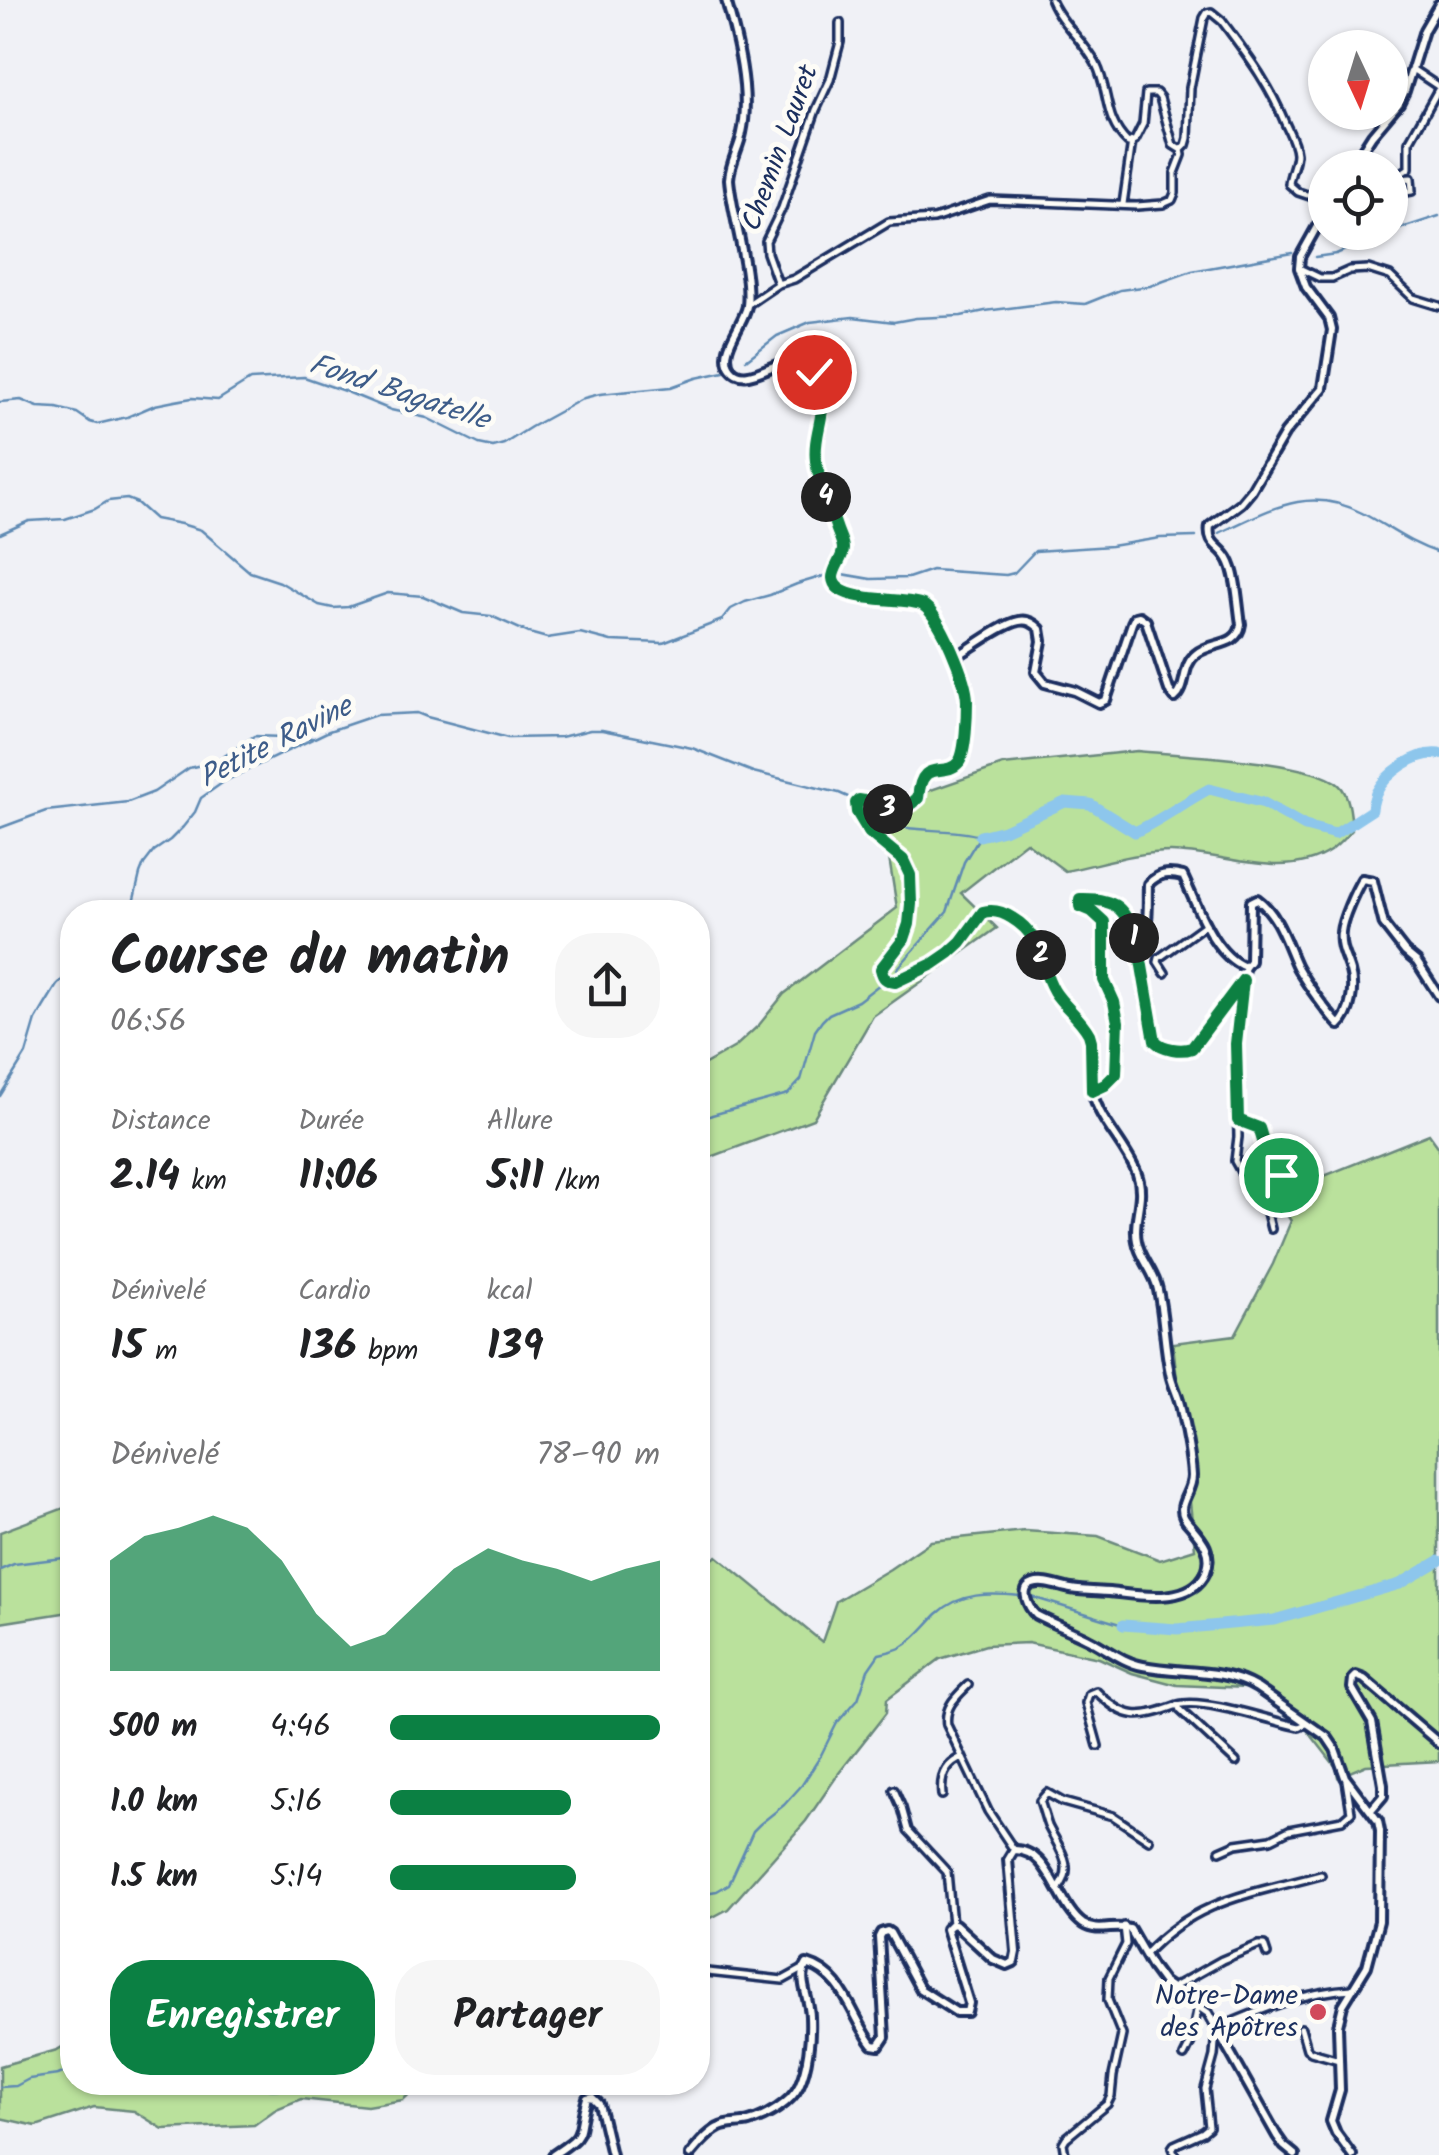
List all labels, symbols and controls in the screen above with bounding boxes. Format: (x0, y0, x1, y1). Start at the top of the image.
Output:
north arrow (1308, 30, 1408, 130)
map controls (1308, 30, 1408, 250)
street label: Chemin Lauret (730, 57, 832, 237)
button: locate (1308, 150, 1408, 250)
pin (772, 330, 857, 415)
water label: Fond Bagatelle (303, 341, 498, 446)
icon: check (787, 345, 842, 400)
pin: 4 (801, 472, 851, 522)
text: 4 (818, 474, 834, 519)
water label: Petite Ravine (191, 683, 363, 802)
pin: 3 (863, 784, 913, 834)
text: 3 (880, 786, 896, 831)
pin: 1 (1109, 913, 1159, 963)
text: 1 (1130, 915, 1138, 960)
text: Course du matin (110, 916, 510, 1003)
pin: 2 (1016, 930, 1066, 980)
text: 2 (1033, 932, 1049, 977)
button: share (555, 933, 660, 1038)
text: 06:56 (110, 997, 187, 1048)
text: Distance (110, 1099, 211, 1144)
text: Durée (298, 1099, 364, 1144)
text: Allure (487, 1099, 553, 1144)
pin (1239, 1133, 1324, 1218)
text: 2.14 (110, 1144, 180, 1211)
text: 11:06 (298, 1144, 378, 1211)
text: 5:11 (487, 1144, 544, 1211)
icon: arrive (1254, 1148, 1309, 1203)
text: km (180, 1159, 227, 1204)
text: /km (544, 1159, 600, 1204)
text: Dénivelé (110, 1269, 205, 1314)
text: Cardio (298, 1269, 371, 1314)
text: kcal (487, 1269, 532, 1314)
text: 15 (110, 1314, 144, 1381)
text: 136 (298, 1314, 357, 1381)
text: 139 (487, 1314, 544, 1381)
text: m (144, 1329, 177, 1374)
text: bpm (357, 1329, 418, 1374)
text: Dénivelé (110, 1430, 219, 1481)
text: 78–90 m (537, 1430, 660, 1481)
text: 500 m (110, 1702, 198, 1753)
text: 4:46 (270, 1702, 331, 1753)
text: 1.0 km (110, 1777, 198, 1828)
text: 5:16 (270, 1777, 323, 1828)
text: 1.5 km (110, 1852, 198, 1903)
text: 5:14 (270, 1852, 323, 1903)
button: Enregistrer (110, 1960, 375, 2075)
button: Partager (395, 1960, 660, 2075)
place label: Notre-Dame des Apôtres (1155, 1974, 1298, 2051)
marker: Notre-Dame des Apôtres (1307, 2001, 1329, 2023)

